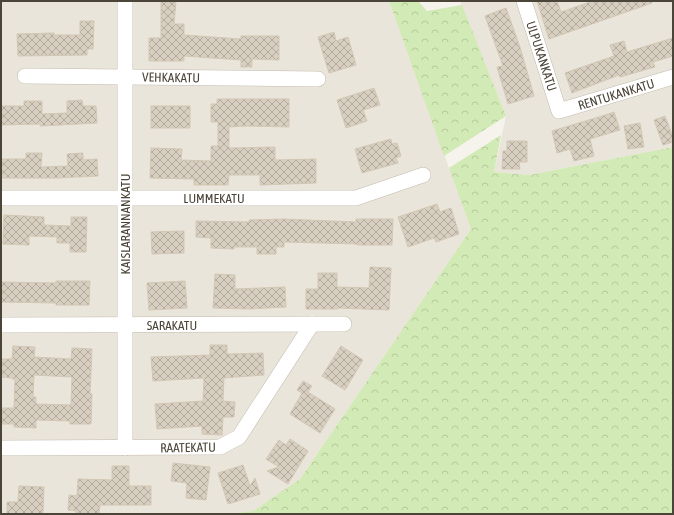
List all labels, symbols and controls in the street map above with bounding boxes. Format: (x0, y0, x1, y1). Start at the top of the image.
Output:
street label: ULPUKANKATU (523, 19, 560, 93)
street label: VEHKAKATU (142, 69, 200, 86)
street label: RENTUKANKATU (576, 76, 656, 113)
street label: KAISLARANNANKATU (118, 174, 133, 274)
street label: LUMMEKATU (183, 191, 245, 206)
street label: SARAKATU (147, 318, 197, 333)
street label: RAATEKATU (160, 440, 216, 455)

